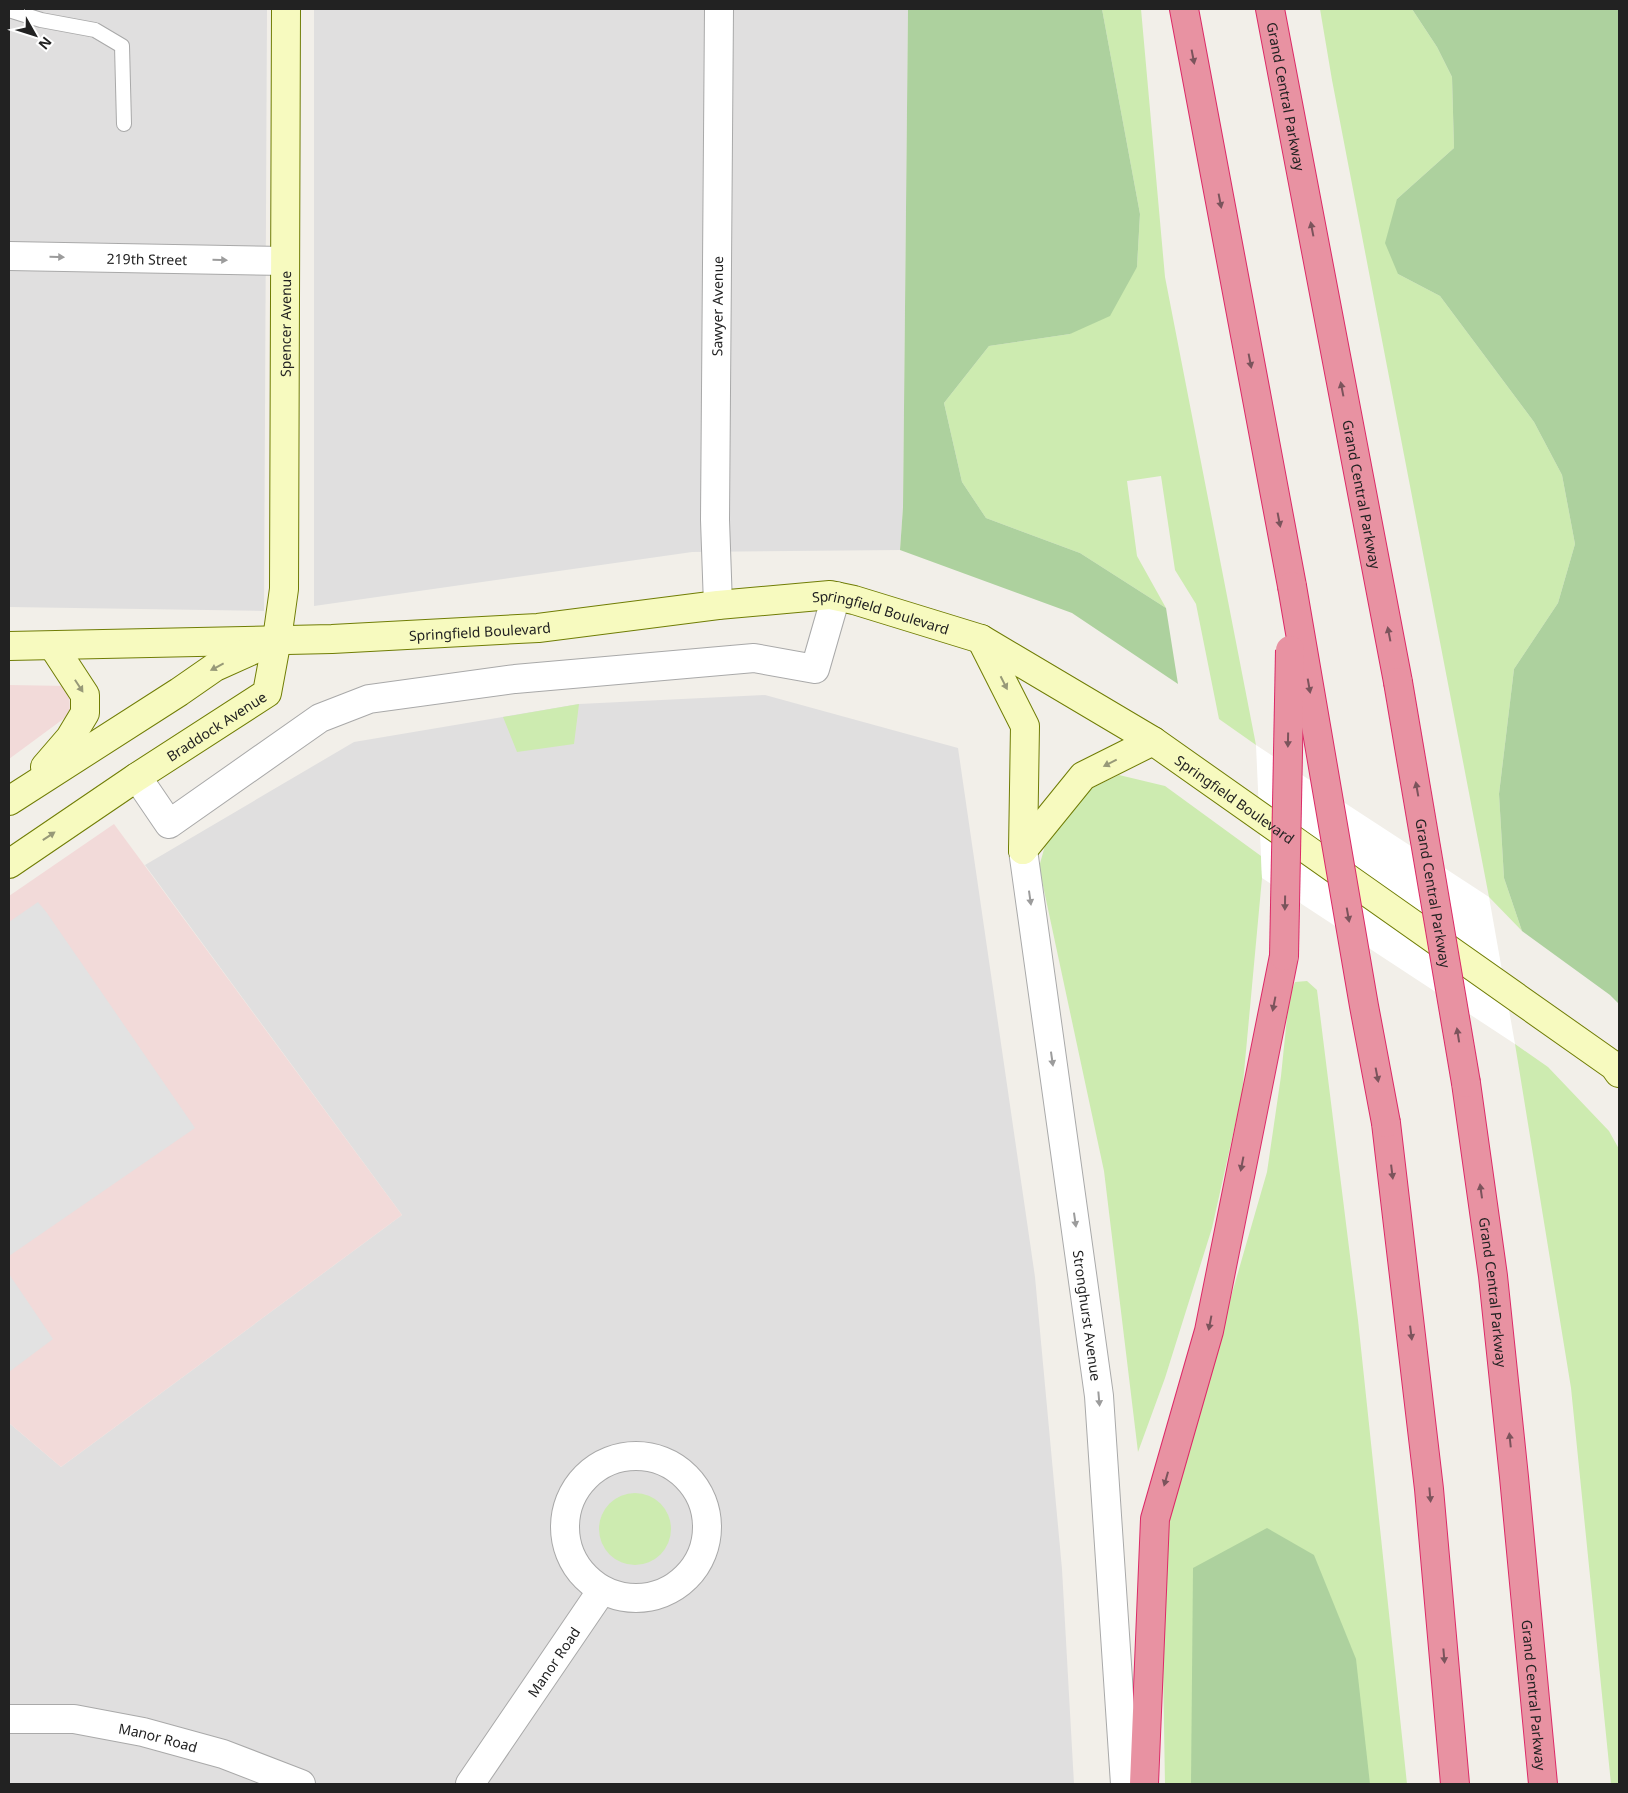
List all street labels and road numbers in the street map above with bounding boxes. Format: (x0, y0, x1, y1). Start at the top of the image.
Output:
street label: Grand Central Parkway (1263, 20, 1310, 173)
street label: 219th Street (107, 248, 187, 269)
street label: Sawyer Avenue (707, 256, 727, 356)
street label: Spencer Avenue (275, 271, 295, 377)
street label: Grand Central Parkway (1339, 418, 1386, 571)
street label: Springfield Boulevard (811, 585, 952, 638)
street label: Springfield Boulevard (408, 617, 552, 644)
street label: Braddock Avenue (163, 687, 270, 765)
street label: Springfield Boulevard (1172, 750, 1298, 847)
street label: Grand Central Parkway (1412, 817, 1456, 970)
street label: Grand Central Parkway (1475, 1216, 1512, 1369)
street label: Stronghurst Avenue (1069, 1249, 1106, 1382)
street label: Grand Central Parkway (1518, 1619, 1551, 1772)
street label: Manor Road (523, 1623, 584, 1700)
street label: Manor Road (117, 1718, 200, 1756)

